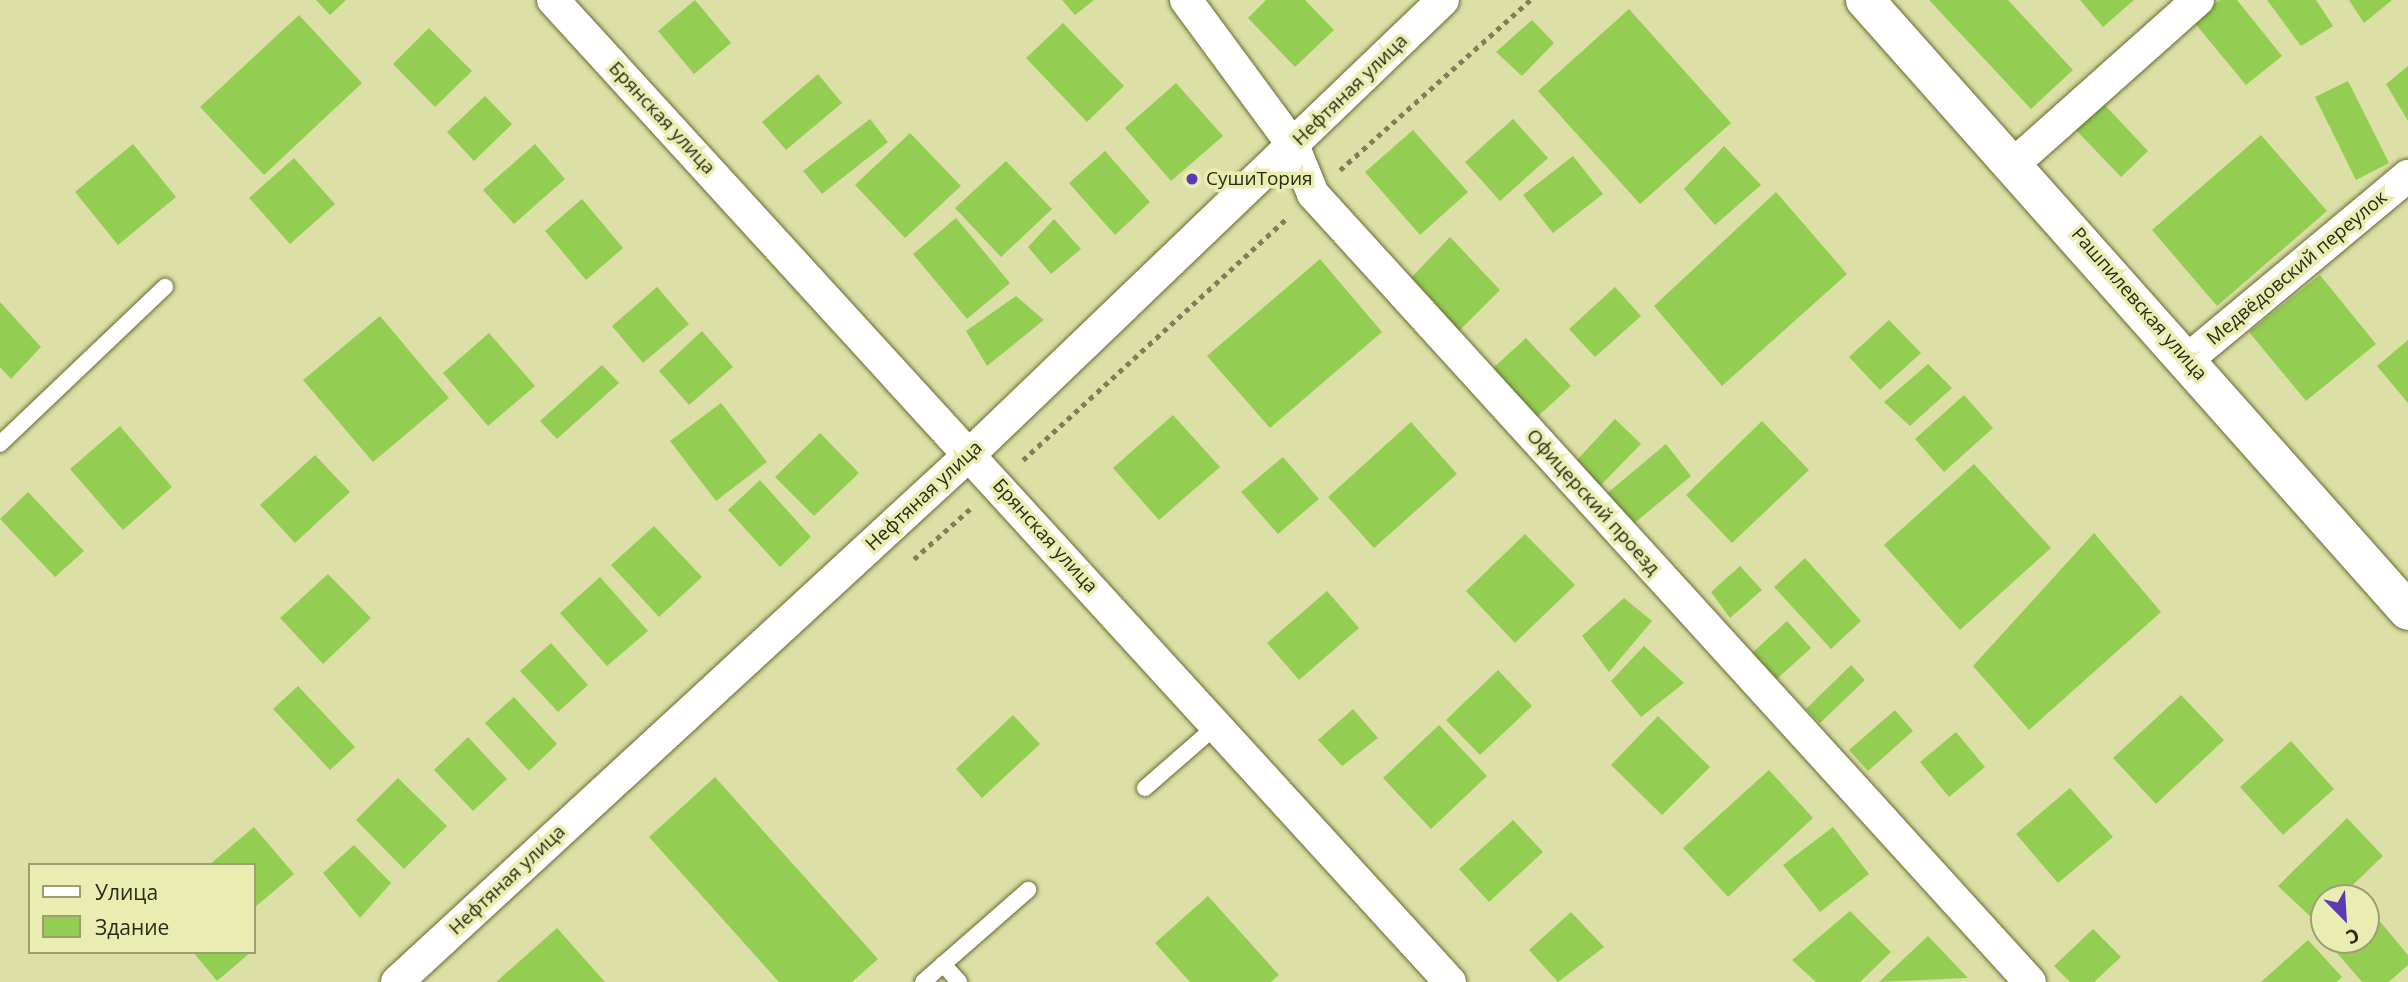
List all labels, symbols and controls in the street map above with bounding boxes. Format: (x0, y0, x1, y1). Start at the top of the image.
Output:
street label: Нефтяная улица (1288, 29, 1412, 151)
street label: Брянская улица (604, 57, 720, 179)
place label: СушиТория (1206, 168, 1313, 190)
marker: СушиТория (1184, 171, 1200, 187)
street label: Медвёдовский переулок (2202, 186, 2392, 350)
street label: Рашпилевская улица (2066, 223, 2212, 385)
street label: Офицерский проезд (1522, 424, 1664, 580)
street label: Нефтяная улица (861, 436, 987, 556)
street label: Брянская улица (988, 474, 1102, 598)
street label: Нефтяная улица (444, 820, 570, 940)
legend (28, 863, 256, 954)
text: Улица (95, 878, 158, 906)
north arrow (2310, 884, 2380, 954)
text: Здание (95, 913, 169, 941)
text: С (2342, 922, 2364, 951)

